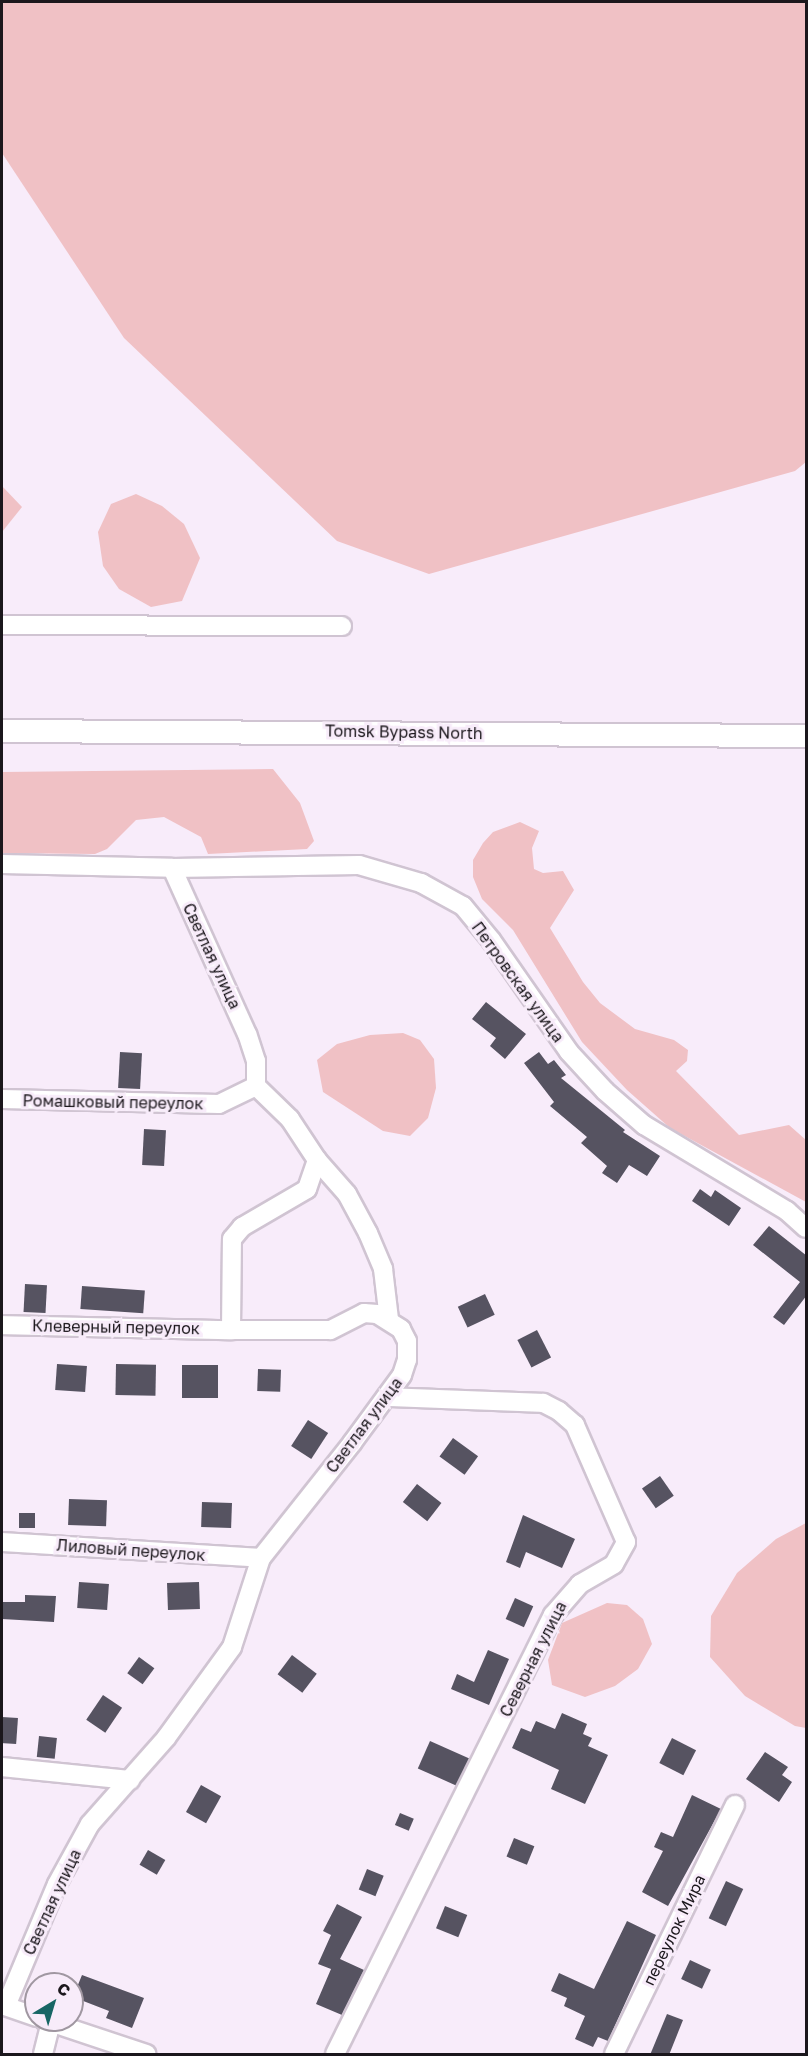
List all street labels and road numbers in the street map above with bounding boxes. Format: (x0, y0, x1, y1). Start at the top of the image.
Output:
street label: Tomsk Bypass North (325, 721, 483, 743)
street label: Светлая улица (179, 900, 245, 1012)
street label: Петровская улица (468, 918, 568, 1046)
street label: Ромашковый переулок (22, 1091, 204, 1113)
street label: Клеверный переулок (32, 1316, 200, 1338)
street label: Светлая улица (322, 1373, 406, 1477)
street label: Лиловый переулок (56, 1535, 206, 1565)
street label: Северная улица (496, 1598, 570, 1720)
street label: Светлая улица (19, 1846, 85, 1958)
street label: переулок Мира (639, 1871, 709, 1989)

